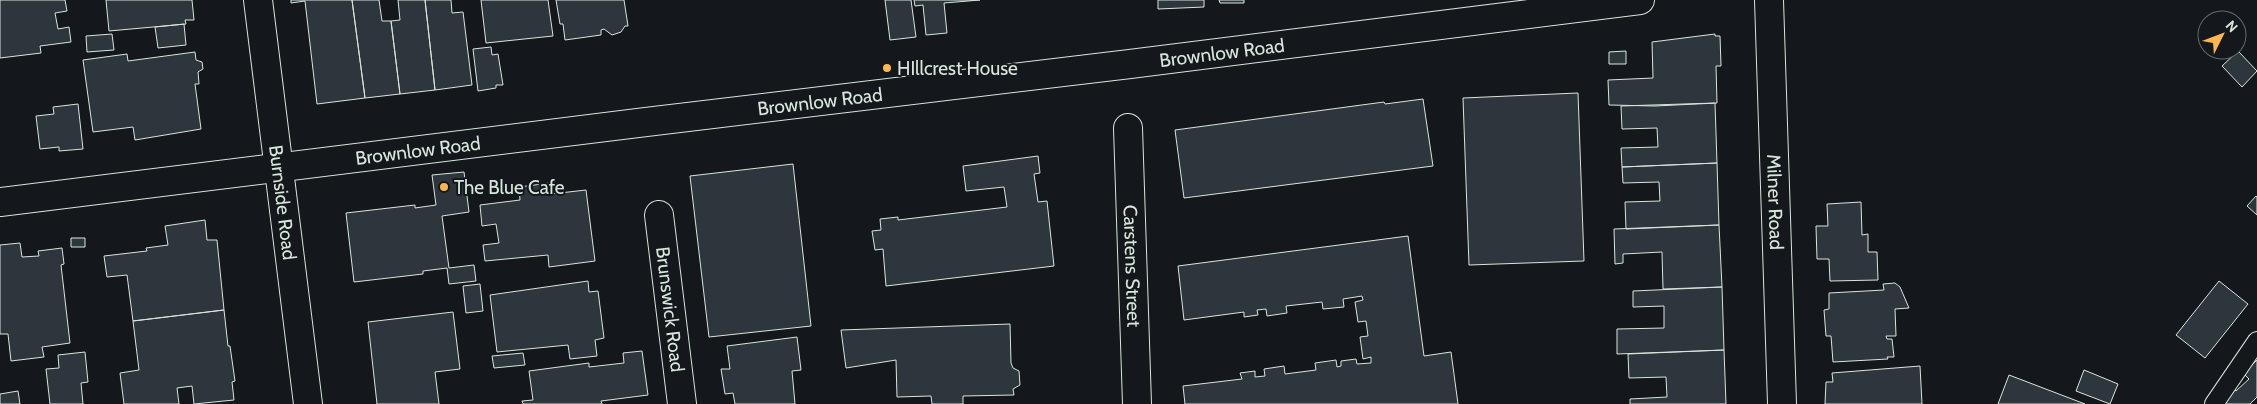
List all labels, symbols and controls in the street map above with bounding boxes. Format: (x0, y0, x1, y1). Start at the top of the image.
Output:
north arrow (2197, 10, 2247, 60)
text: N (2222, 17, 2242, 36)
street label: Brownlow Road (1158, 33, 1286, 72)
place label: HIllcrest House (897, 57, 1018, 80)
marker: HIllcrest House (881, 62, 893, 74)
street label: Brownlow Road (756, 82, 884, 120)
street label: Brownlow Road (354, 131, 482, 169)
street label: Burnside Road (265, 144, 302, 261)
street label: Milner Road (1762, 154, 1789, 250)
place label: The Blue Cafe (454, 176, 565, 199)
marker: The Blue Cafe (438, 181, 450, 193)
street label: Carstens Street (1119, 204, 1146, 328)
street label: Brunswick Road (651, 245, 690, 373)

